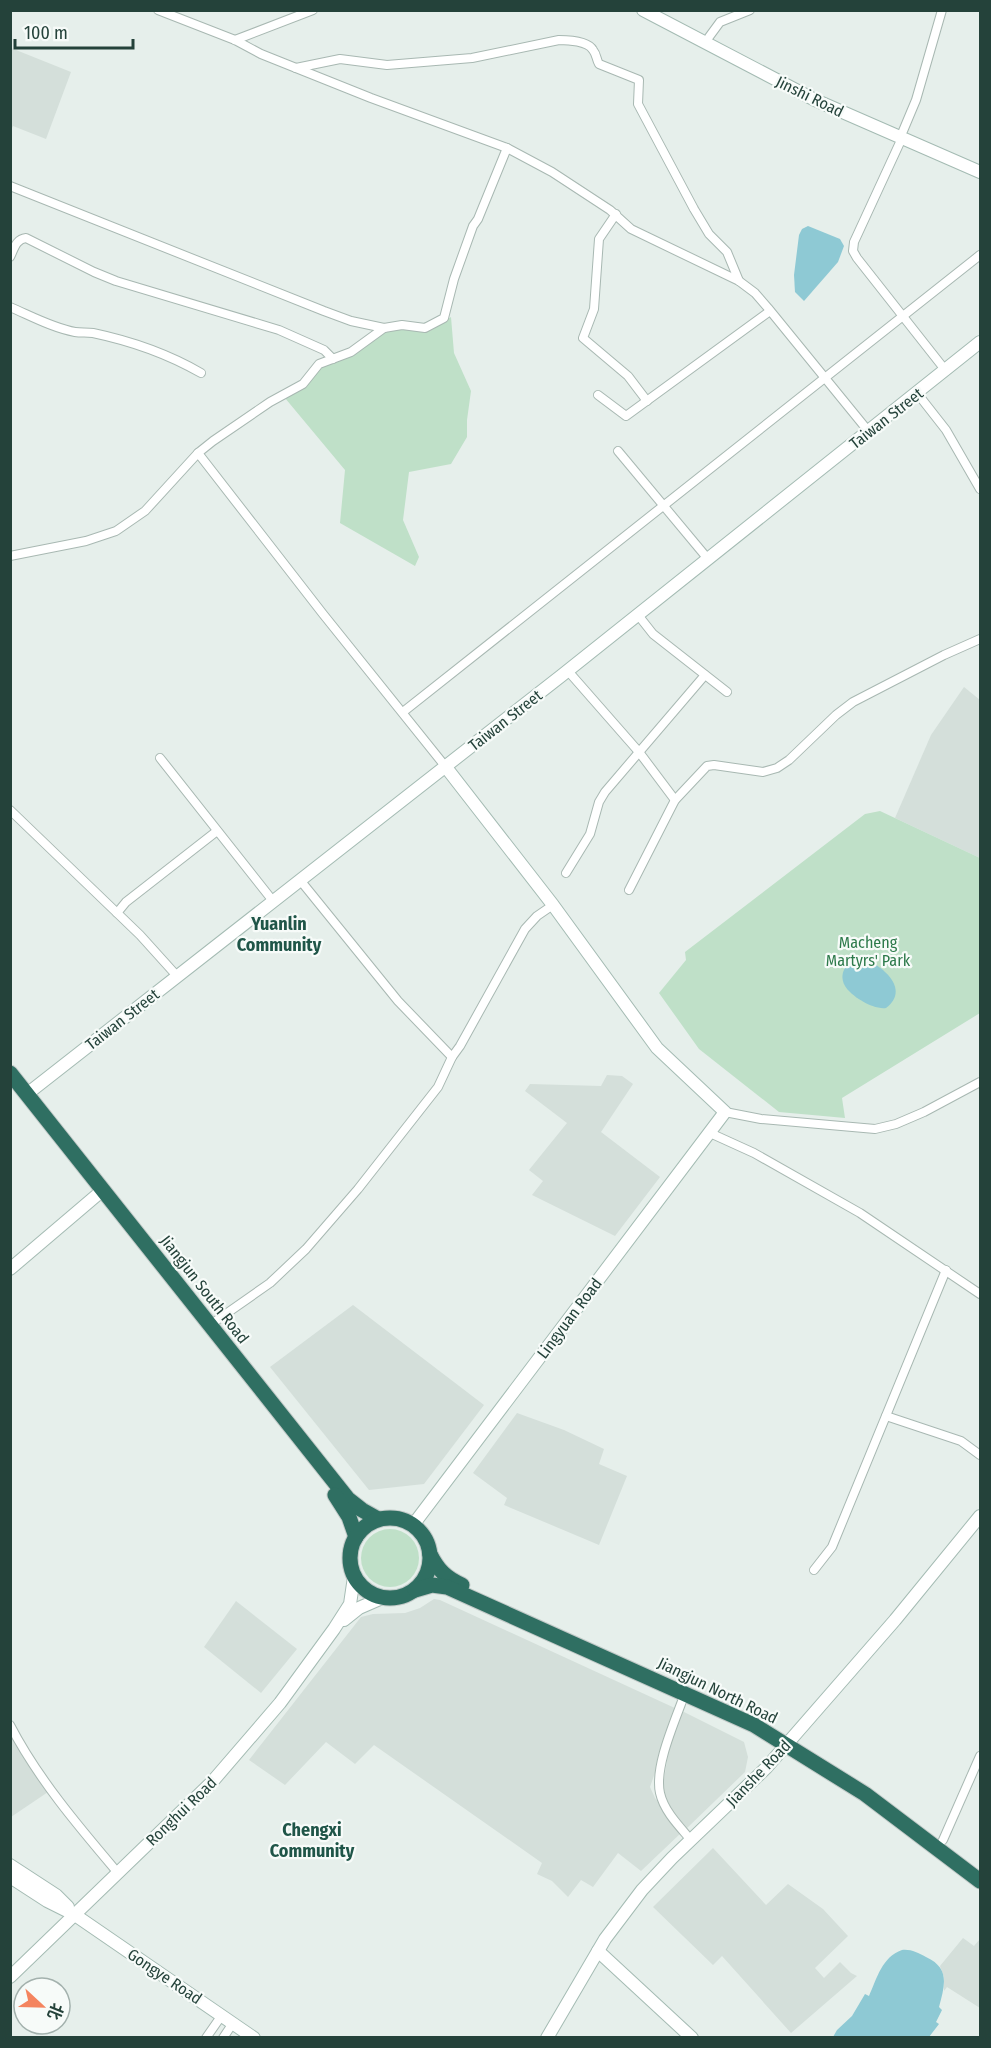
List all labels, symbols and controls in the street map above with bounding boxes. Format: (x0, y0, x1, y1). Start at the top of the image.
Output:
scale bar (15, 12, 134, 50)
text: 100 m (24, 22, 68, 44)
street label: Jinshi Road (773, 72, 847, 121)
street label: Taiwan Street (846, 383, 927, 453)
street label: Taiwan Street (465, 685, 546, 755)
district label: Yuanlin Community (237, 913, 322, 956)
park label: Macheng Martyrs' Park (826, 933, 911, 970)
street label: Taiwan Street (82, 984, 163, 1054)
street label: Jiangjun South Road (156, 1231, 253, 1347)
street label: Lingyuan Road (533, 1274, 606, 1362)
street label: Jiangjun North Road (655, 1653, 781, 1728)
street label: Jianshe Road (722, 1736, 795, 1810)
street label: Ronghui Road (142, 1773, 221, 1850)
district label: Chengxi Community (270, 1819, 355, 1862)
street label: Gongye Road (124, 1945, 205, 2008)
north arrow (12, 1976, 72, 2036)
text: 北 (44, 2000, 67, 2022)

